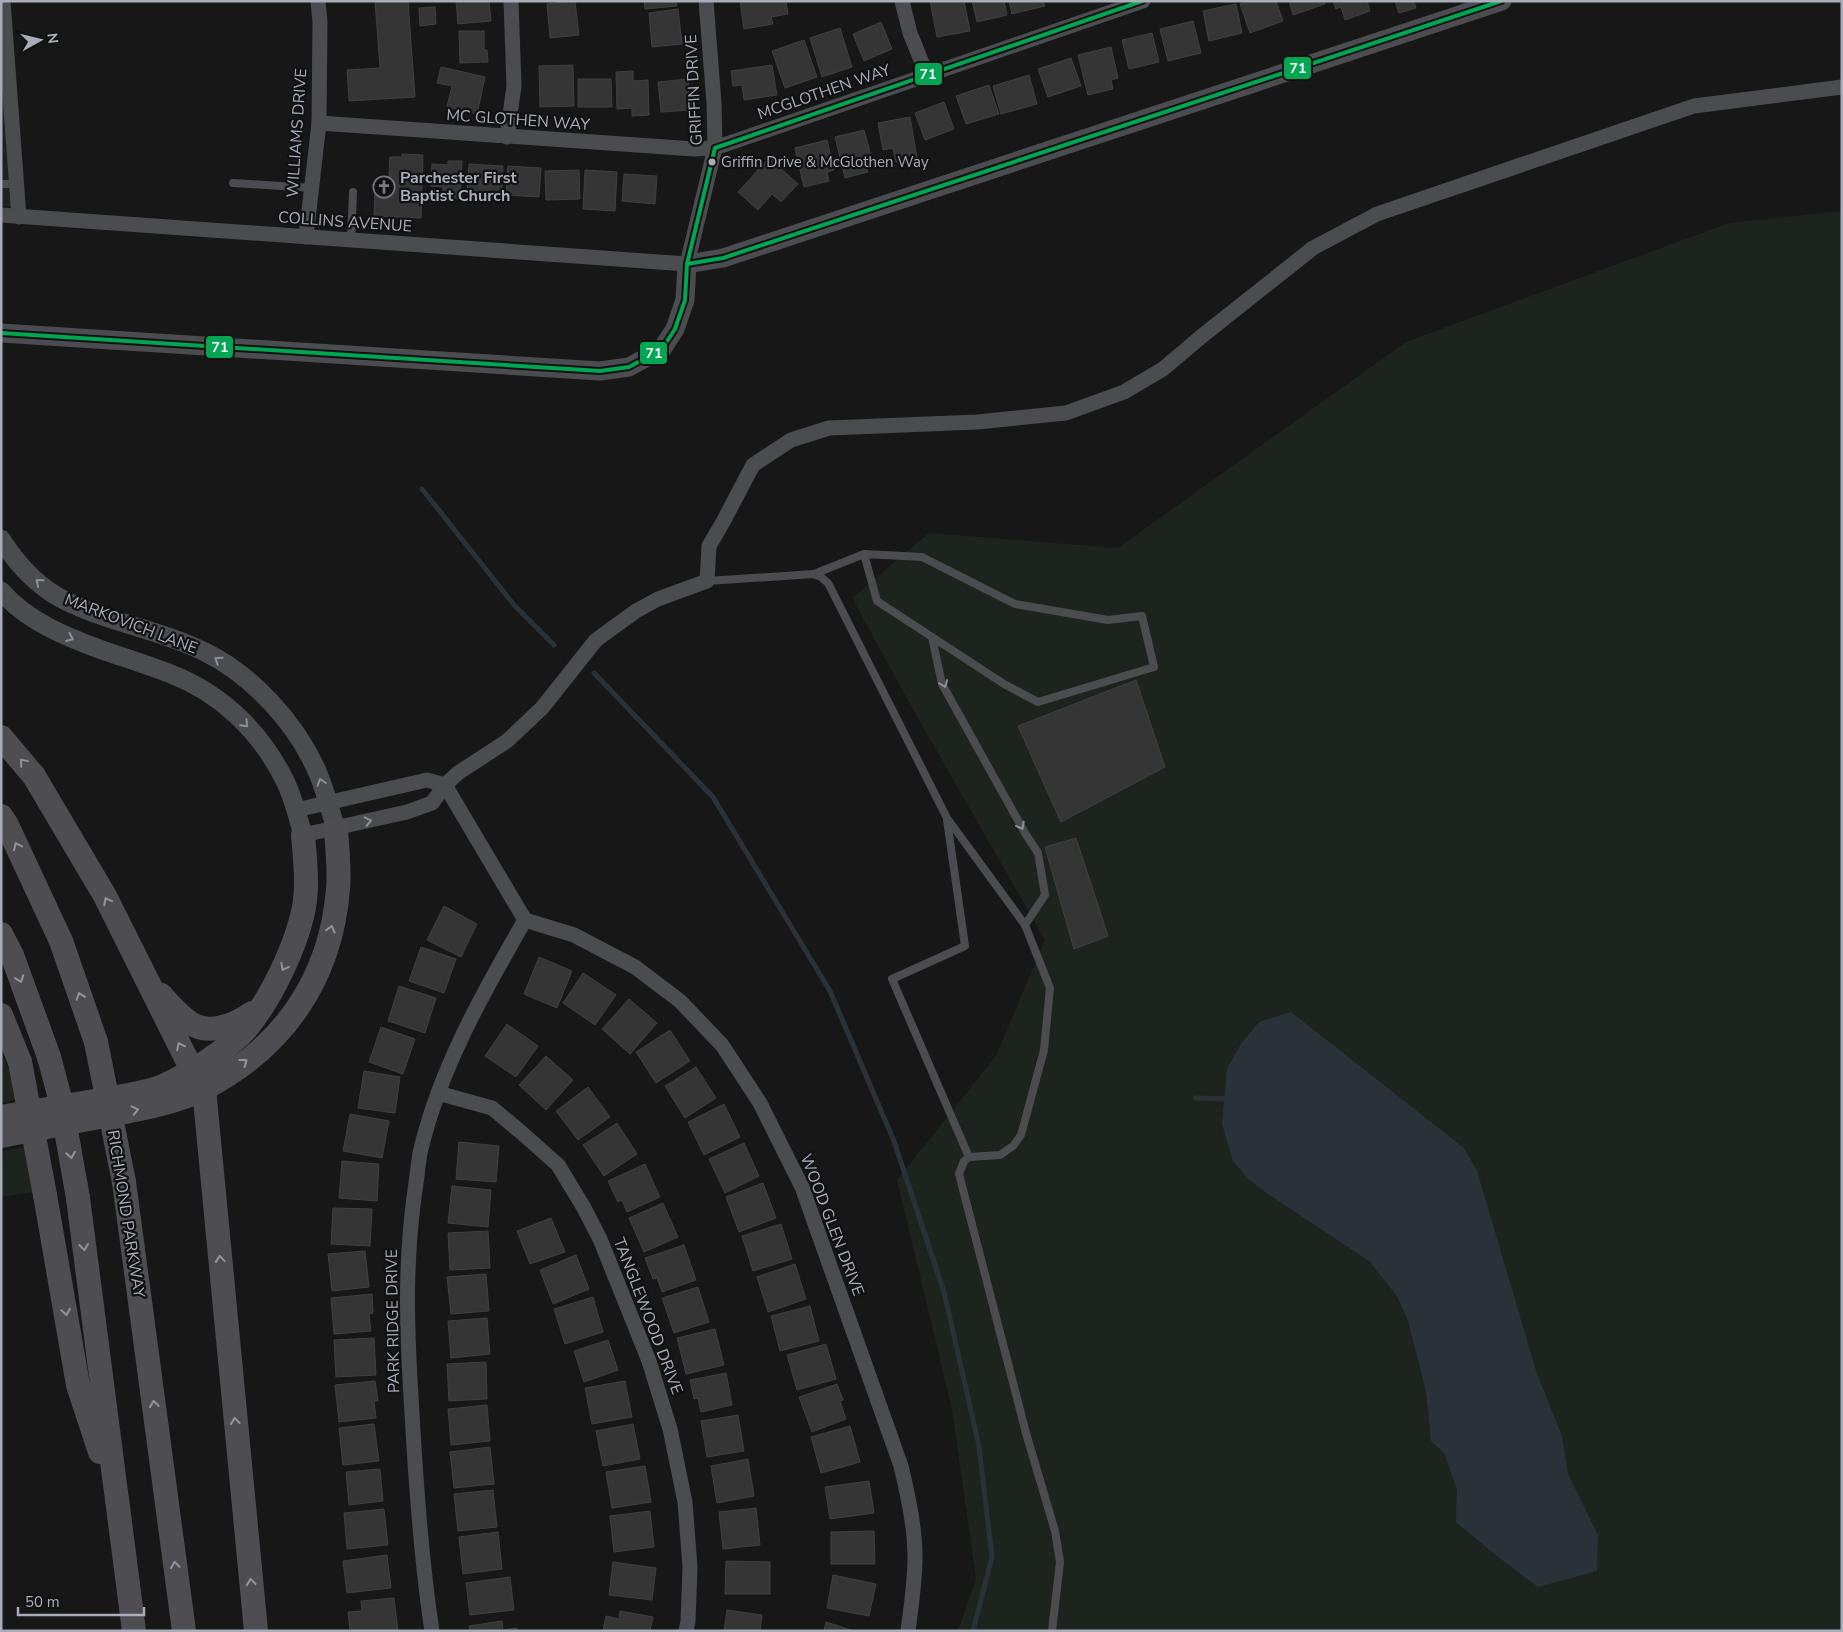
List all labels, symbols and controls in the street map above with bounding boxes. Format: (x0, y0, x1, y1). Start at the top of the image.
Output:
north arrow (15, 15, 65, 65)
text: N (42, 32, 63, 45)
street label: GRIFFIN DRIVE (680, 34, 708, 146)
line badge: 71 (1283, 56, 1312, 80)
street label: MCGLOTHEN WAY (755, 59, 894, 125)
text: 71 (1290, 59, 1306, 78)
line badge: 71 (914, 62, 943, 86)
text: 71 (920, 65, 936, 84)
street label: WILLIAMS DRIVE (282, 68, 312, 198)
street label: MC GLOTHEN WAY (445, 104, 591, 136)
place label: Griffin Drive & McGlothen Way (721, 152, 929, 172)
marker: Griffin Drive & McGlothen Way (707, 157, 717, 167)
place label: Parchester First Baptist Church (400, 167, 518, 207)
church icon: Parchester First Baptist Church (372, 175, 396, 199)
street label: COLLINS AVENUE (277, 206, 413, 238)
line badge: 71 (205, 335, 234, 359)
text: 71 (212, 338, 228, 357)
line badge: 71 (639, 341, 668, 365)
text: 71 (646, 344, 662, 363)
one-way arrow (35, 578, 44, 587)
street label: MARKOVICH LANE (61, 588, 201, 660)
one-way arrow (65, 631, 74, 642)
one-way arrow (215, 657, 224, 667)
one-way arrow (937, 679, 948, 688)
one-way arrow (240, 718, 249, 727)
one-way arrow (19, 759, 28, 768)
one-way arrow (316, 779, 326, 787)
one-way arrow (363, 816, 372, 827)
one-way arrow (1015, 821, 1025, 830)
one-way arrow (14, 843, 24, 852)
one-way arrow (103, 897, 113, 906)
one-way arrow (326, 926, 336, 934)
one-way arrow (280, 962, 290, 971)
one-way arrow (15, 974, 25, 983)
one-way arrow (76, 993, 86, 1001)
one-way arrow (176, 1042, 186, 1051)
one-way arrow (239, 1059, 248, 1068)
one-way arrow (130, 1105, 139, 1116)
street label: RICHMOND PARKWAY (102, 1129, 150, 1300)
street label: WOOD GLEN DRIVE (795, 1151, 869, 1299)
one-way arrow (65, 1152, 76, 1160)
street label: TANGLEWOOD DRIVE (608, 1234, 688, 1398)
one-way arrow (78, 1243, 89, 1251)
street label: PARK RIDGE DRIVE (381, 1249, 405, 1393)
one-way arrow (214, 1254, 225, 1262)
one-way arrow (60, 1308, 70, 1316)
one-way arrow (149, 1400, 159, 1408)
one-way arrow (230, 1416, 241, 1424)
one-way arrow (170, 1561, 181, 1569)
one-way arrow (246, 1578, 257, 1586)
scale bar (18, 1584, 144, 1616)
text: 50 m (25, 1592, 60, 1612)

